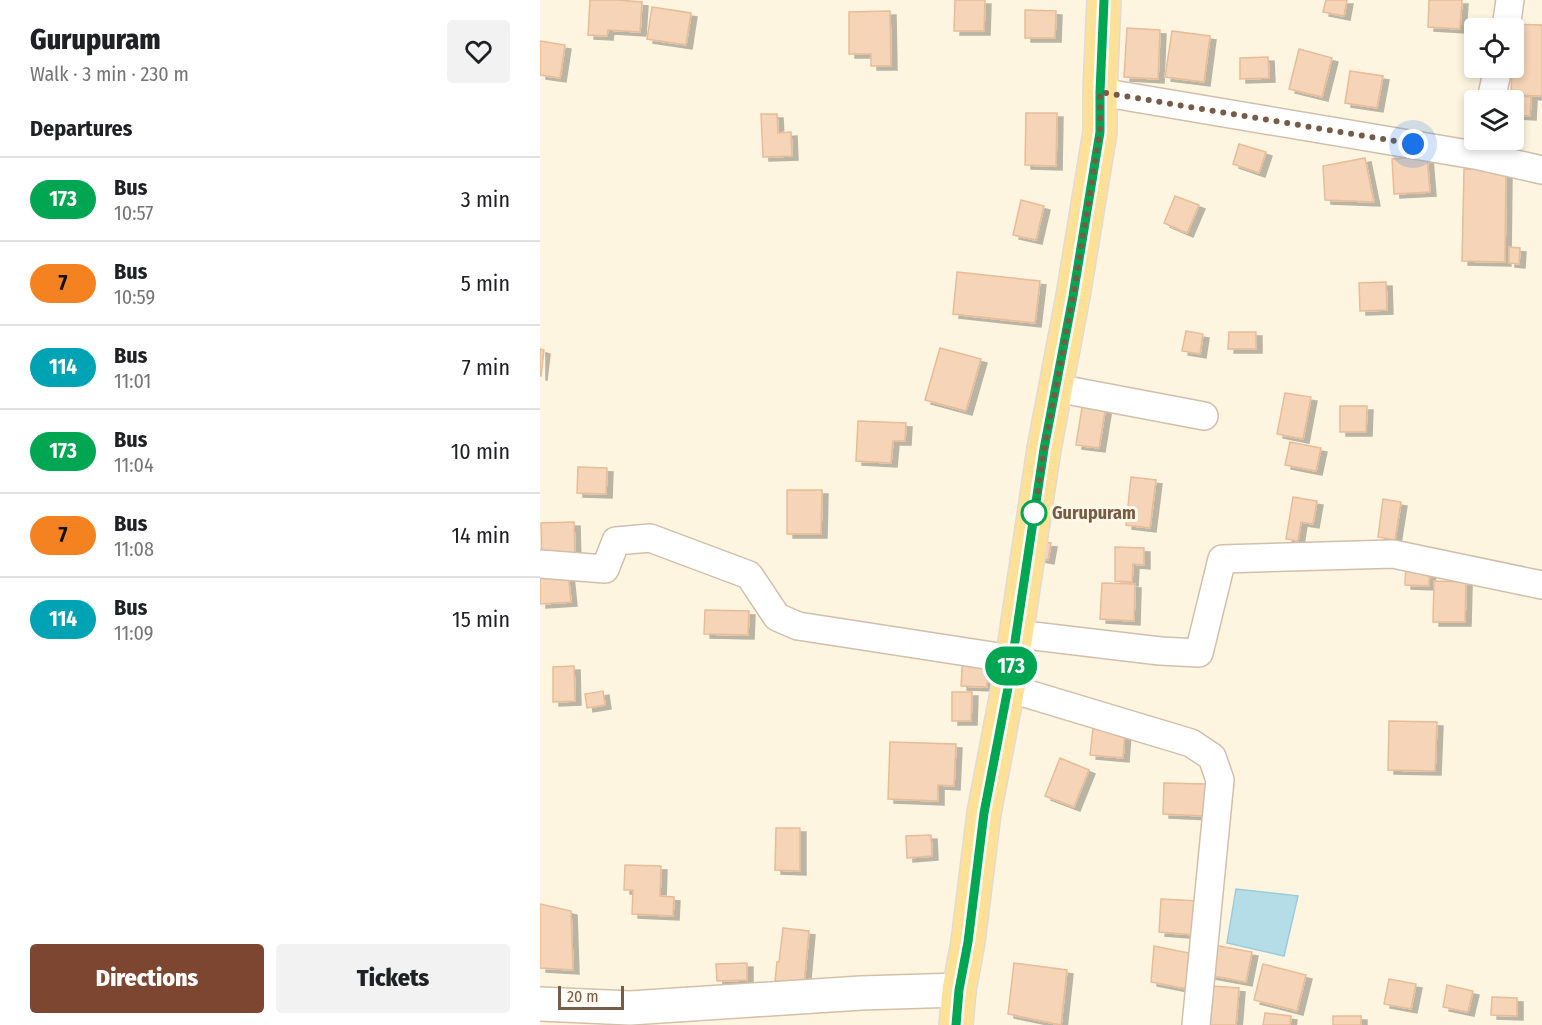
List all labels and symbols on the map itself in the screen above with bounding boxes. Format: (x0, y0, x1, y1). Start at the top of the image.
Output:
your location (1398, 129, 1428, 159)
marker: Gurupuram (1021, 500, 1047, 526)
place label: Gurupuram (1052, 502, 1136, 524)
line badge: 173 (976, 646, 1046, 686)
scale bar (558, 983, 624, 1010)

